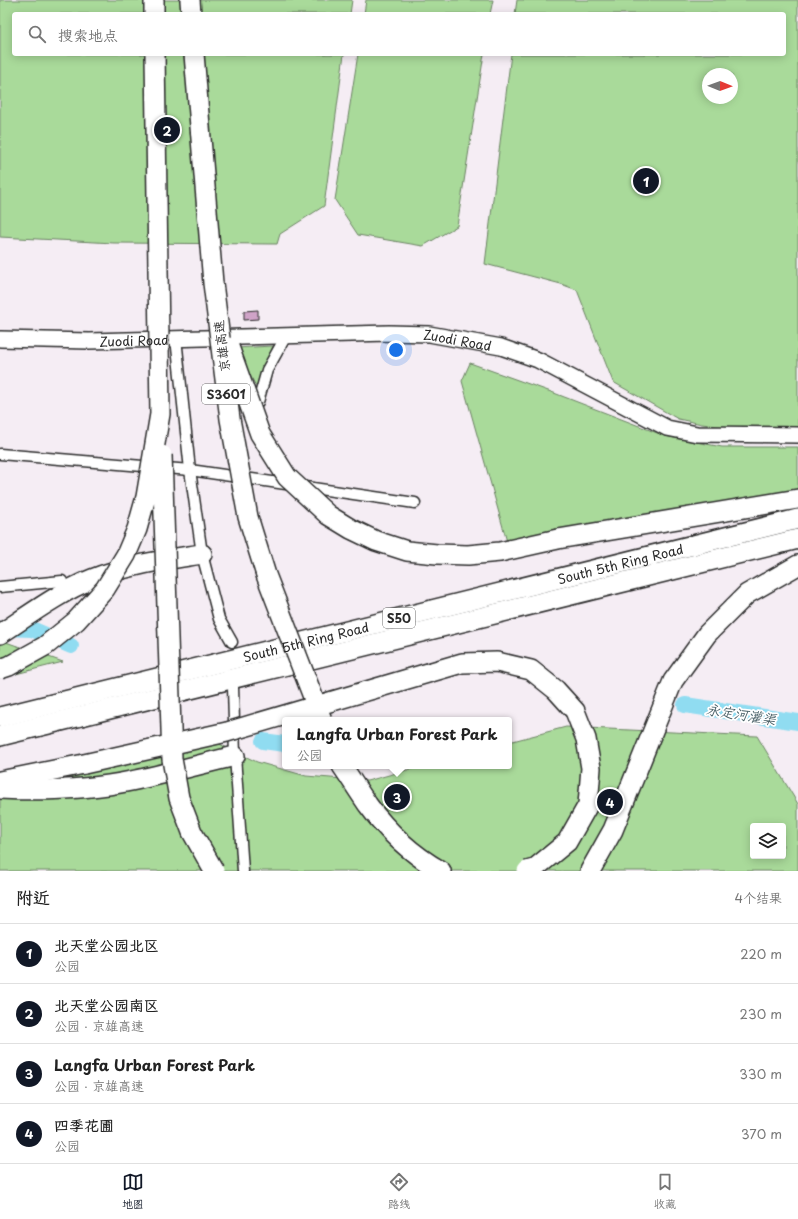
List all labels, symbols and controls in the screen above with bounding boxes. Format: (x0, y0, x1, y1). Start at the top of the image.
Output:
search box (12, 12, 786, 56)
icon: search (26, 23, 48, 45)
text: 搜索地点 (58, 23, 118, 46)
north arrow (702, 68, 738, 104)
pin: 2 (154, 115, 180, 145)
pin: 1 (633, 166, 659, 196)
street label: 京雄高速 (208, 319, 234, 373)
street label: Zuodi Road (423, 324, 493, 355)
street label: Zuodi Road (99, 329, 169, 350)
your location (386, 340, 406, 360)
road number: S3601 (202, 384, 250, 404)
street label: South 5th Ring Road (555, 538, 685, 588)
road number: S50 (383, 608, 415, 628)
street label: South 5th Ring Road (241, 616, 371, 666)
water label: 永定河灌渠 (705, 698, 778, 730)
popup (282, 717, 512, 769)
text: Langfa Urban Forest Park (296, 722, 498, 745)
text: 公园 (296, 745, 323, 764)
pin: 3 (384, 782, 410, 812)
pin: 4 (597, 787, 623, 817)
map controls (750, 823, 786, 859)
button: layers (750, 823, 786, 859)
text: 附近 (16, 884, 50, 910)
text: 4个结果 (734, 888, 782, 907)
text: 北天堂公园北区 (54, 933, 159, 956)
text: 1 (26, 944, 32, 963)
text: 220 m (740, 944, 782, 963)
text: 公园 (54, 956, 80, 975)
text: 北天堂公园南区 (54, 993, 159, 1016)
text: 2 (24, 1004, 34, 1023)
text: 230 m (740, 1004, 782, 1023)
text: 公园 · 京雄高速 (54, 1016, 144, 1035)
text: Langfa Urban Forest Park (54, 1053, 255, 1076)
text: 3 (25, 1064, 33, 1083)
text: 330 m (739, 1064, 782, 1083)
text: 公园 · 京雄高速 (54, 1076, 144, 1095)
text: 四季花圃 (54, 1113, 114, 1136)
text: 4 (25, 1124, 33, 1143)
text: 370 m (741, 1124, 782, 1143)
text: 公园 (54, 1136, 80, 1155)
tab: 地图 (122, 1171, 144, 1212)
tab: 路线 (388, 1171, 410, 1212)
tab: 收藏 (654, 1171, 676, 1212)

